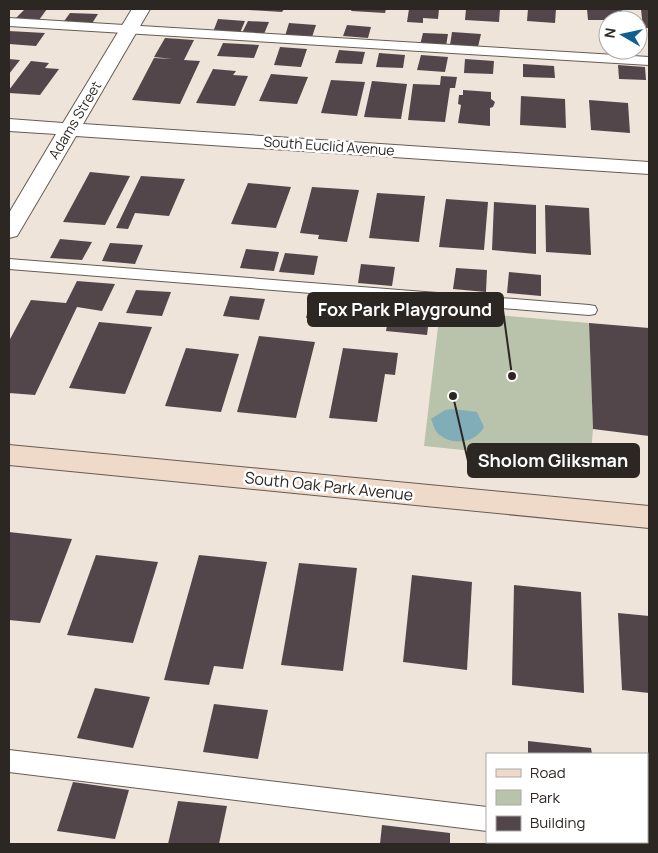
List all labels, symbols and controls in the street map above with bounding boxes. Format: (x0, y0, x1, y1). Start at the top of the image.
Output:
north arrow (598, 10, 648, 60)
text: N (599, 26, 620, 39)
street label: Adams Street (44, 77, 106, 162)
street label: South Euclid Avenue (263, 131, 395, 160)
callout: Fox Park Playground (308, 293, 503, 326)
text: Fox Park Playground (318, 297, 492, 321)
callout: Sholom Gliksman (468, 444, 639, 477)
text: Sholom Gliksman (478, 448, 628, 472)
street label: South Oak Park Avenue (244, 466, 414, 506)
legend (486, 753, 648, 843)
text: Road (530, 762, 566, 783)
text: Park (530, 787, 560, 808)
text: Building (530, 812, 585, 833)

